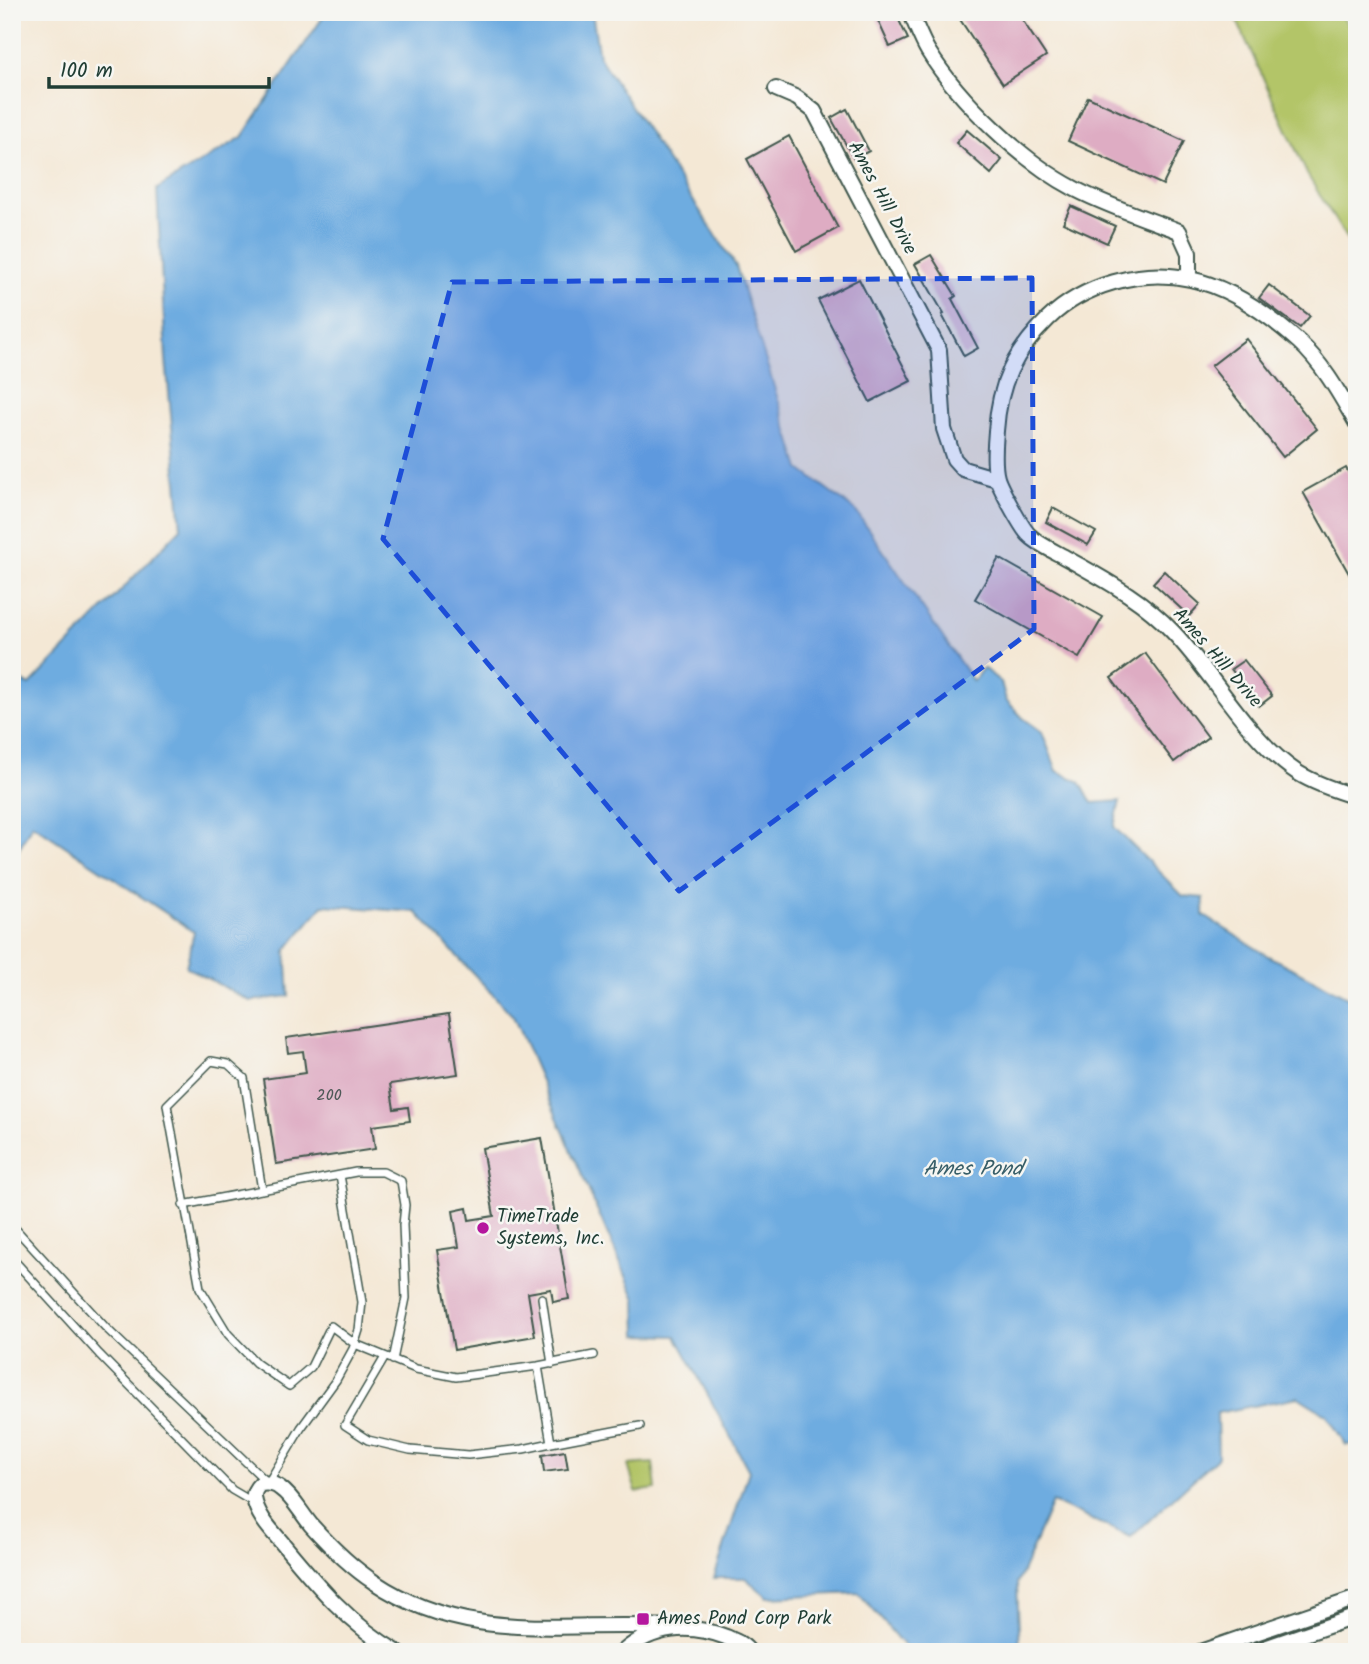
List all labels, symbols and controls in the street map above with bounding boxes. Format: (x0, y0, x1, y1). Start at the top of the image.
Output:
scale bar (49, 46, 270, 90)
text: 100 m (60, 55, 113, 88)
street label: Ames Hill Drive (839, 136, 925, 261)
street label: Ames Hill Drive (1165, 601, 1270, 715)
house number: 200 (316, 1083, 342, 1108)
water label: Ames Pond (924, 1153, 1027, 1186)
place label: TimeTrade Systems, Inc. (497, 1202, 604, 1254)
marker: TimeTrade Systems, Inc. (475, 1220, 491, 1236)
place label: Ames Pond Corp Park (657, 1604, 832, 1634)
marker: Ames Pond Corp Park (635, 1611, 651, 1627)

